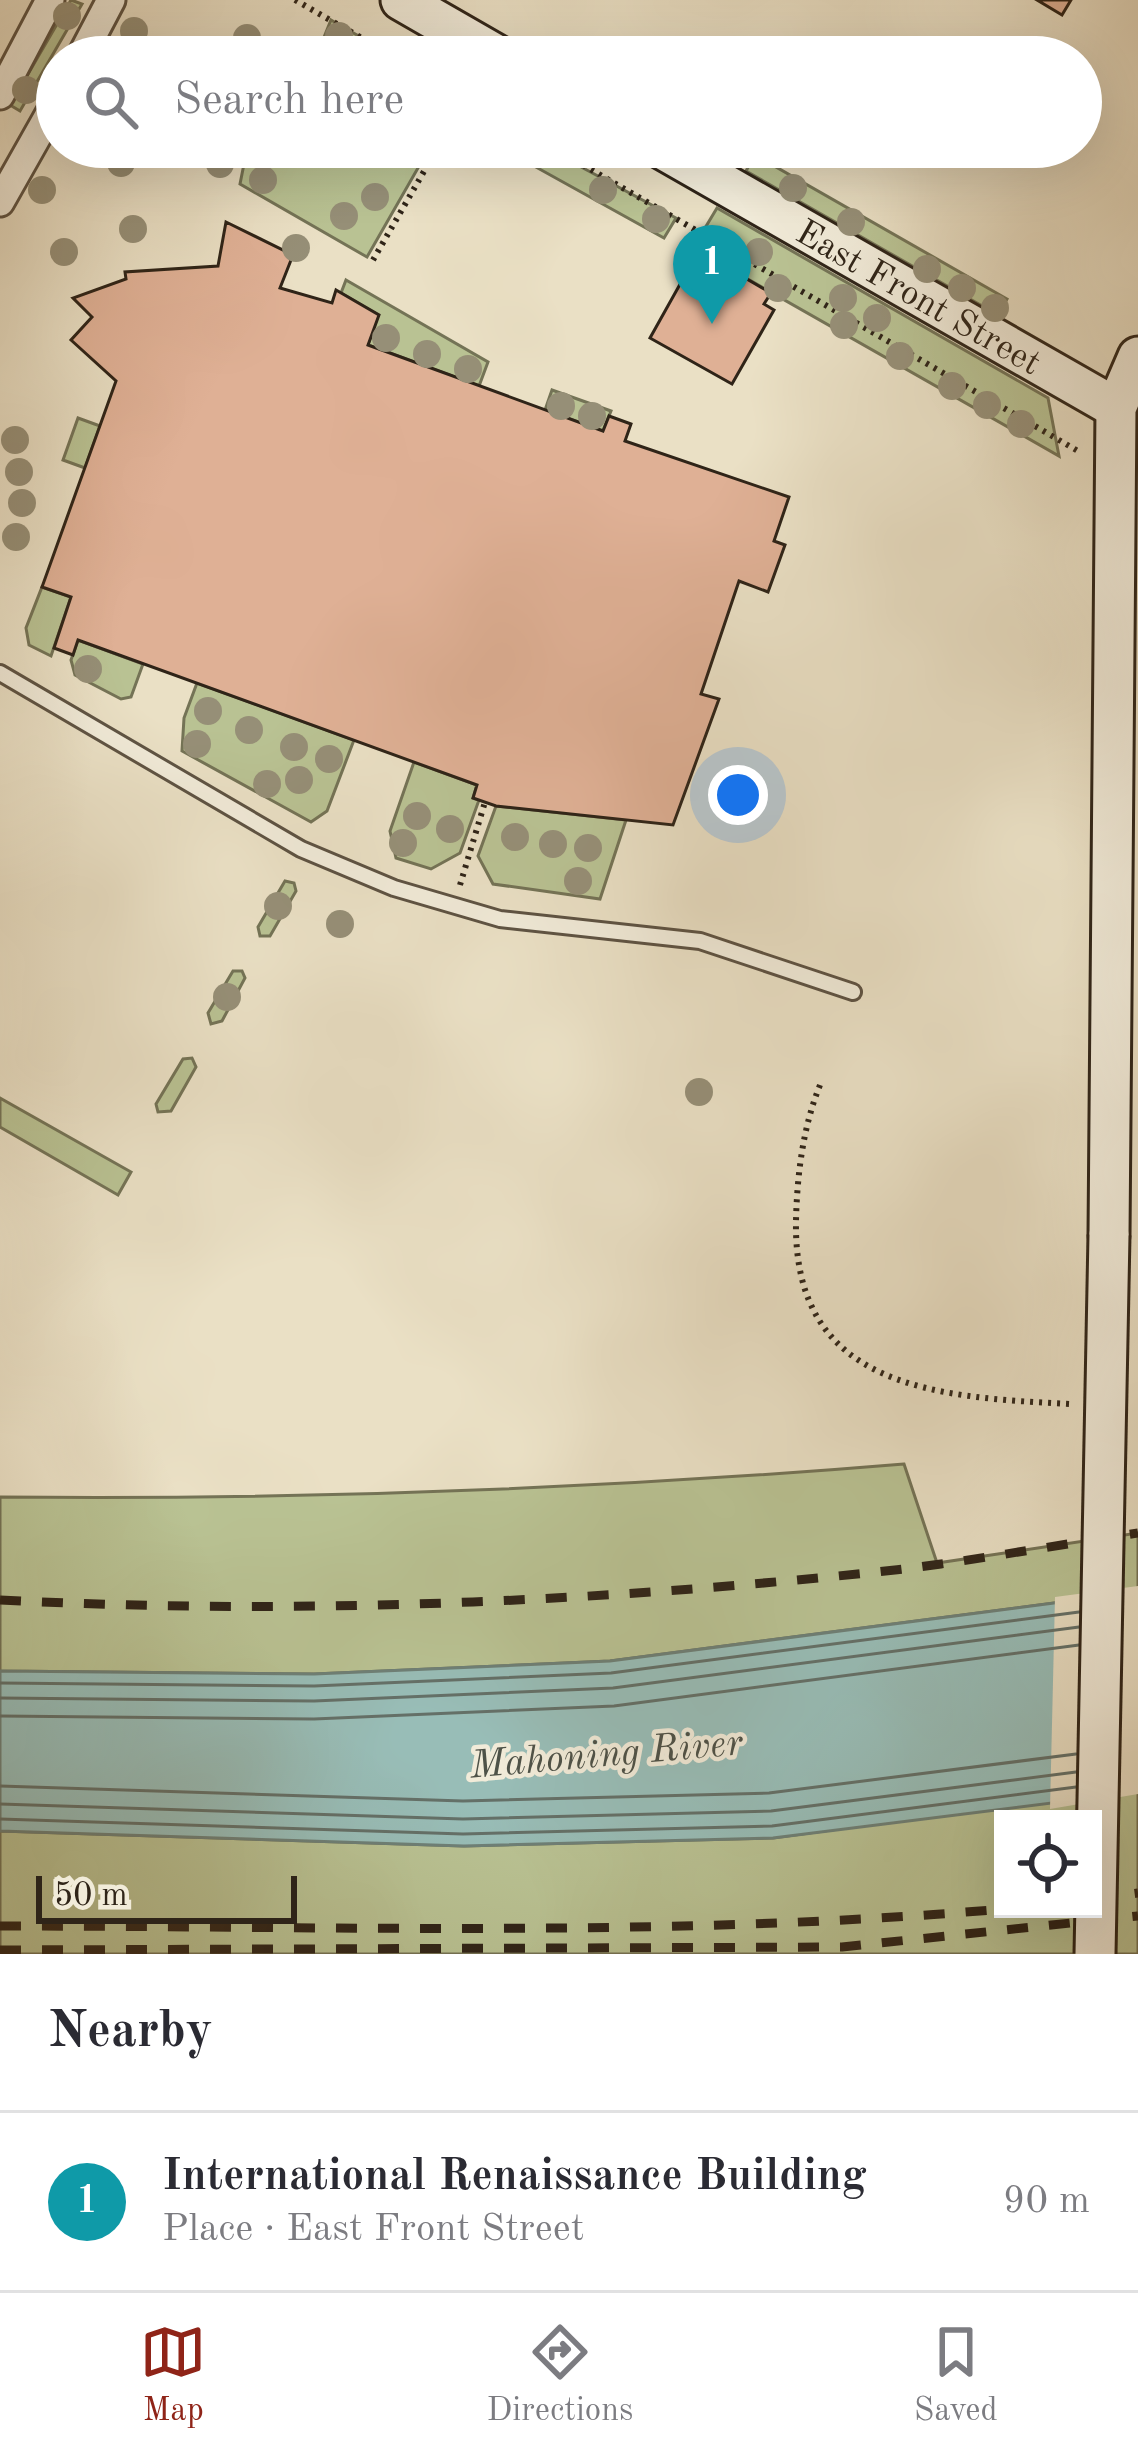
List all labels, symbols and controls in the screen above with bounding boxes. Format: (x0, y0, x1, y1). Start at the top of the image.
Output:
search box (36, 36, 1102, 168)
icon: search (78, 69, 144, 135)
text: Search here (174, 79, 404, 124)
street label: East Front Street (789, 215, 1046, 383)
pin: 1 (673, 225, 751, 324)
your location (708, 765, 768, 825)
water label: Mahoning River (467, 1724, 745, 1787)
map controls (994, 1810, 1102, 1918)
button: locate (994, 1810, 1102, 1918)
scale bar (36, 1870, 297, 1923)
text: 50 m (54, 1880, 128, 1913)
text: Nearby (48, 2007, 213, 2058)
text: International Renaissance Building (162, 2155, 867, 2200)
text: 1 (76, 2182, 98, 2221)
text: 90 m (1003, 2182, 1090, 2221)
text: Place · East Front Street (162, 2210, 584, 2249)
tab: Map (140, 2319, 206, 2432)
tab: Directions (487, 2319, 633, 2432)
tab: Saved (914, 2319, 998, 2432)

